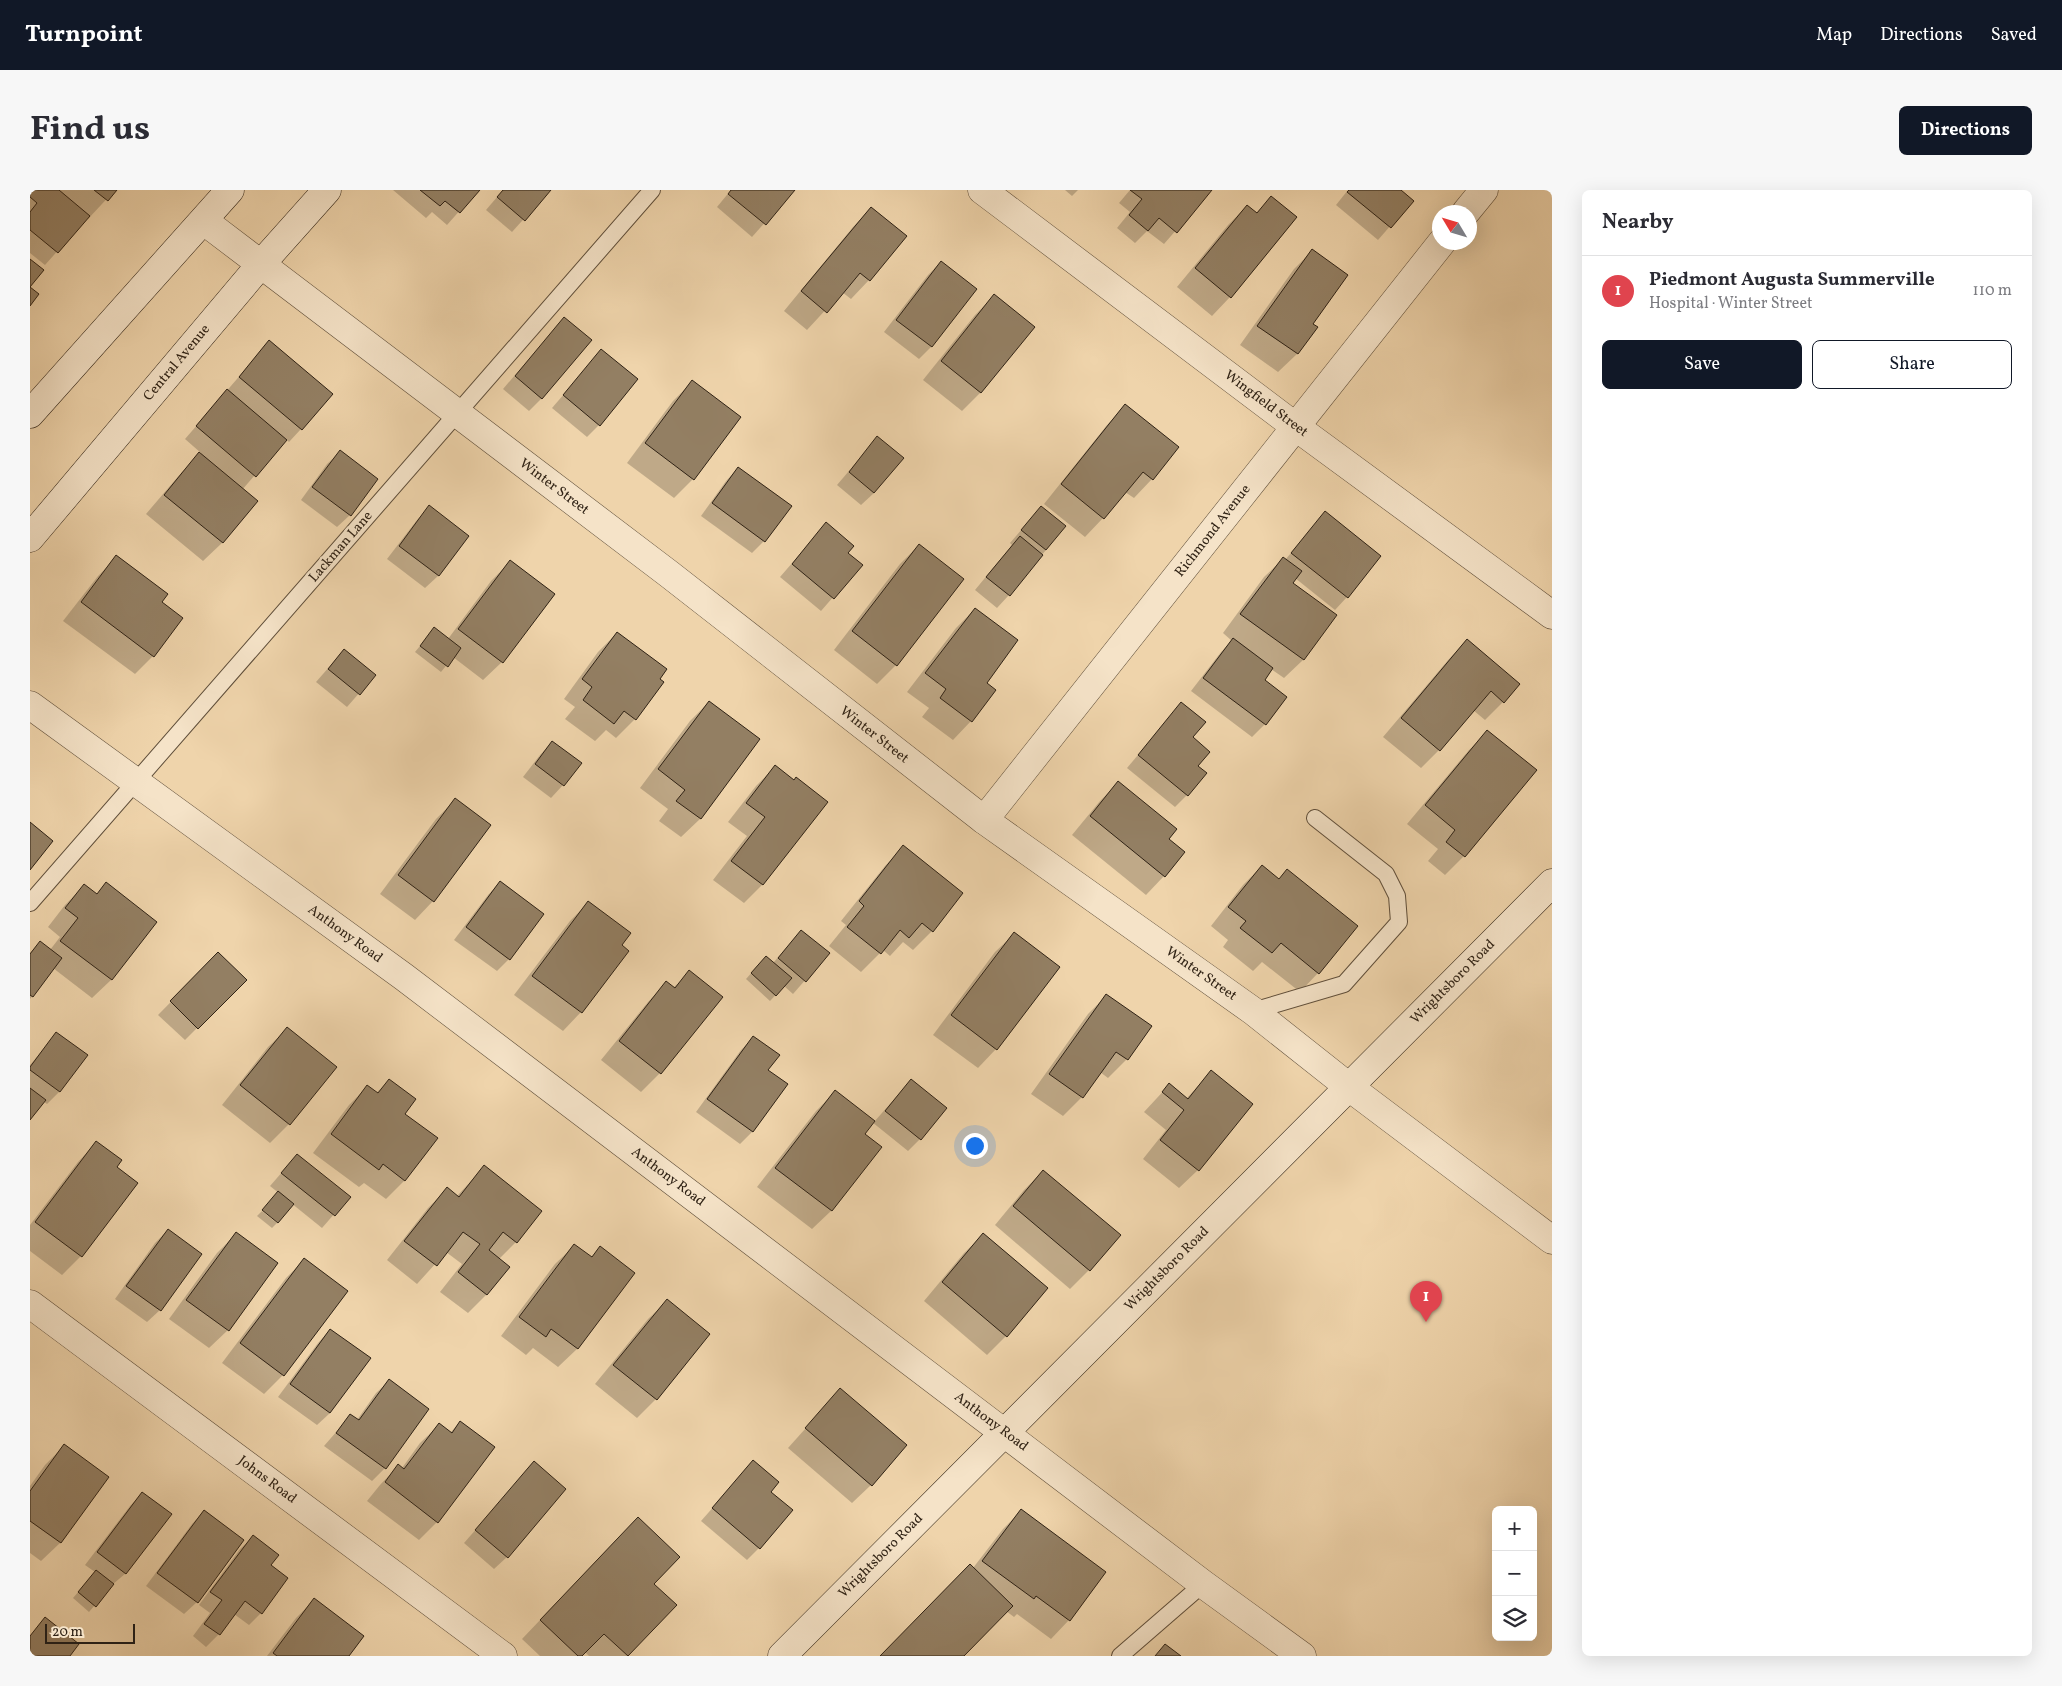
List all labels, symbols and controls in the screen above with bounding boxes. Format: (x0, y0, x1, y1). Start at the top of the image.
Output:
text: Turnpoint (25, 18, 143, 52)
text: Map (1816, 23, 1852, 48)
text: Directions (1880, 23, 1963, 48)
text: Saved (1991, 23, 2037, 48)
text: Find us (30, 106, 150, 154)
button: Directions (1899, 106, 2032, 155)
north arrow (1432, 205, 1477, 250)
text: Nearby (1602, 208, 1673, 237)
text: Piedmont Augusta Summerville (1649, 267, 1935, 293)
text: 1 (1615, 280, 1621, 302)
text: 110 m (1973, 280, 2012, 302)
text: Hospital · Winter Street (1649, 293, 1813, 315)
street label: Central Avenue (139, 320, 215, 405)
button: Save (1602, 340, 1802, 389)
button: Share (1812, 340, 2012, 389)
street label: Wingfield Street (1220, 366, 1312, 442)
street label: Winter Street (515, 454, 593, 520)
street label: Richmond Avenue (1171, 480, 1255, 581)
street label: Lackman Lane (305, 507, 377, 587)
street label: Winter Street (835, 702, 913, 768)
street label: Anthony Road (304, 900, 386, 968)
street label: Wrightsboro Road (1406, 935, 1500, 1029)
street label: Winter Street (1162, 942, 1240, 1006)
your location (962, 1133, 988, 1159)
street label: Anthony Road (627, 1143, 709, 1211)
street label: Wrightsboro Road (1120, 1222, 1214, 1316)
pin: 1 (1410, 1281, 1442, 1322)
street label: Anthony Road (950, 1388, 1032, 1456)
street label: Johns Road (234, 1452, 300, 1508)
map controls (1492, 1506, 1537, 1641)
button: + (1492, 1506, 1537, 1551)
street label: Wrightsboro Road (834, 1509, 928, 1603)
button: − (1492, 1551, 1537, 1596)
button: layers (1492, 1596, 1537, 1641)
scale bar (45, 1621, 135, 1644)
text: 20 m (52, 1623, 83, 1642)

